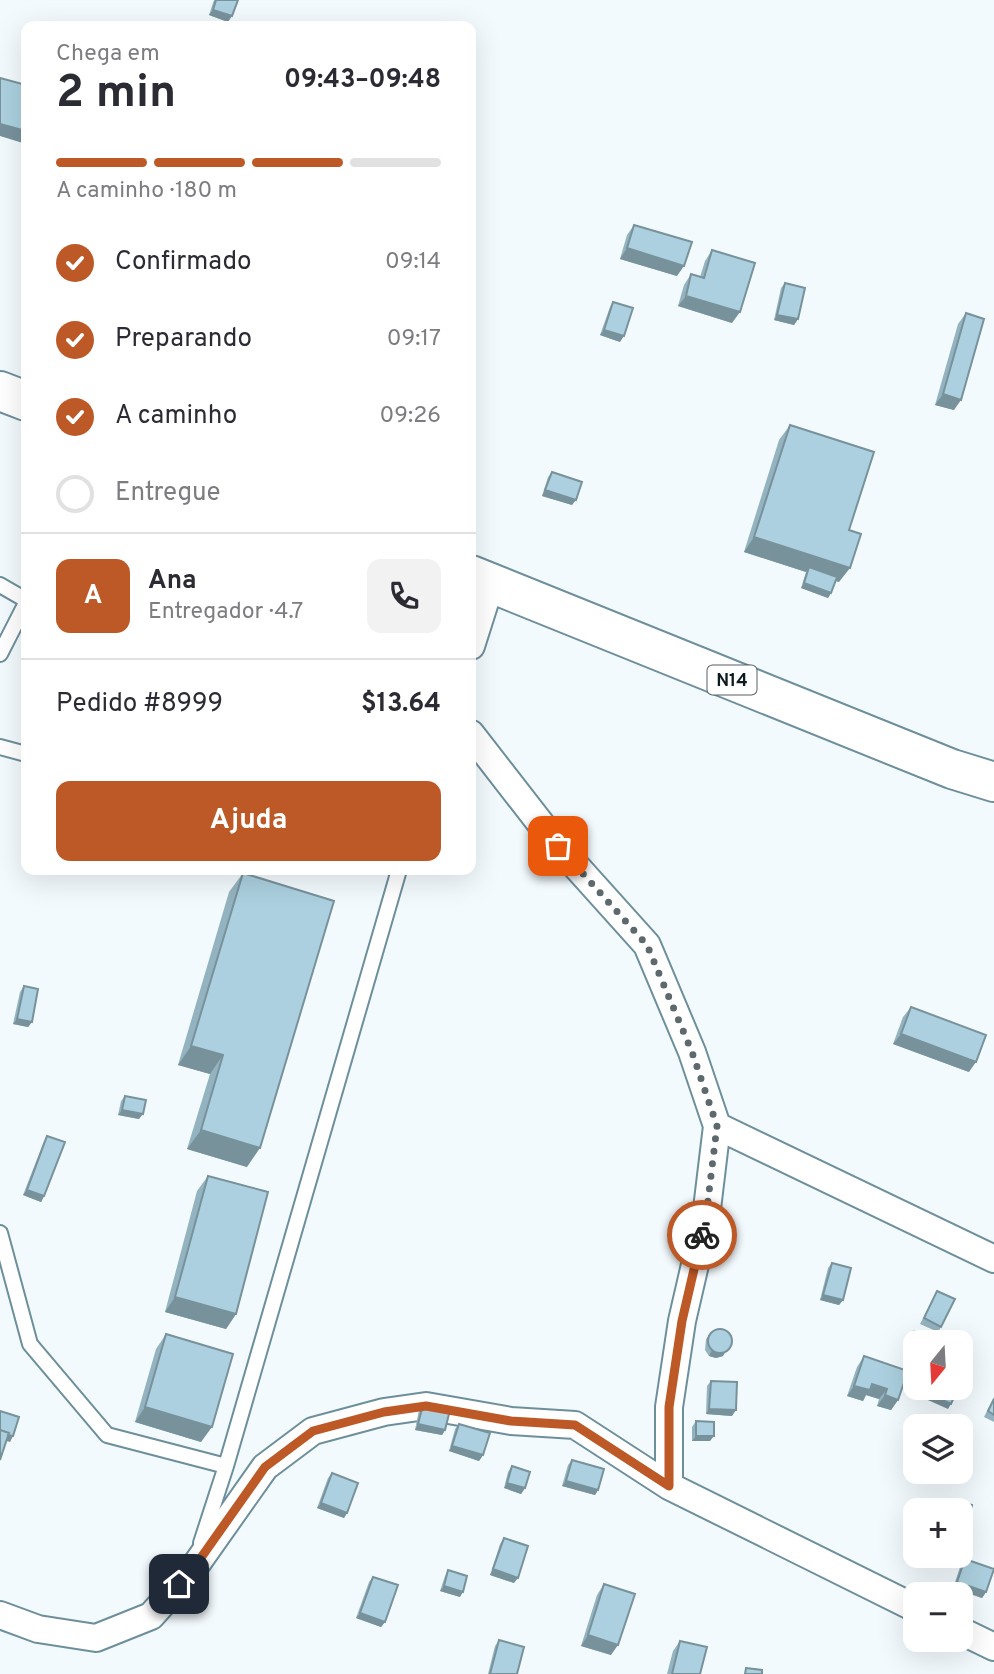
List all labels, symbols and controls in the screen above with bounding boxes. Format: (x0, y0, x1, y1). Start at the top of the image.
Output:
text: Chega em (56, 40, 160, 69)
text: 09:43–09:48 (284, 64, 441, 97)
text: 2 min (56, 65, 176, 124)
text: A caminho · 180 m (56, 177, 237, 206)
icon: check (56, 244, 94, 282)
text: Confirmado (115, 246, 252, 279)
text: 09:14 (385, 248, 441, 277)
icon: check (56, 321, 94, 359)
text: Preparando (115, 323, 252, 356)
text: 09:17 (387, 325, 441, 354)
icon: check (56, 398, 94, 436)
text: A caminho (115, 400, 237, 433)
text: 09:26 (380, 402, 441, 431)
text: Entregue (115, 477, 221, 510)
button: phone (367, 559, 441, 633)
text: Ana (148, 565, 197, 598)
text: A (84, 580, 102, 613)
text: Entregador · 4.7 (148, 598, 303, 627)
road number: N14 (708, 666, 756, 694)
text: Pedido #8999 (56, 688, 223, 721)
text: $13.64 (361, 688, 441, 721)
button: Ajuda (56, 781, 441, 861)
pin (528, 816, 588, 876)
icon: bag (539, 827, 577, 865)
courier (667, 1200, 737, 1270)
icon: bike (683, 1216, 721, 1254)
north arrow (903, 1330, 973, 1400)
map controls (903, 1330, 973, 1652)
button: layers (903, 1414, 973, 1484)
button: + (903, 1498, 973, 1568)
pin (149, 1554, 209, 1614)
icon: home (160, 1565, 198, 1603)
button: − (903, 1582, 973, 1652)

